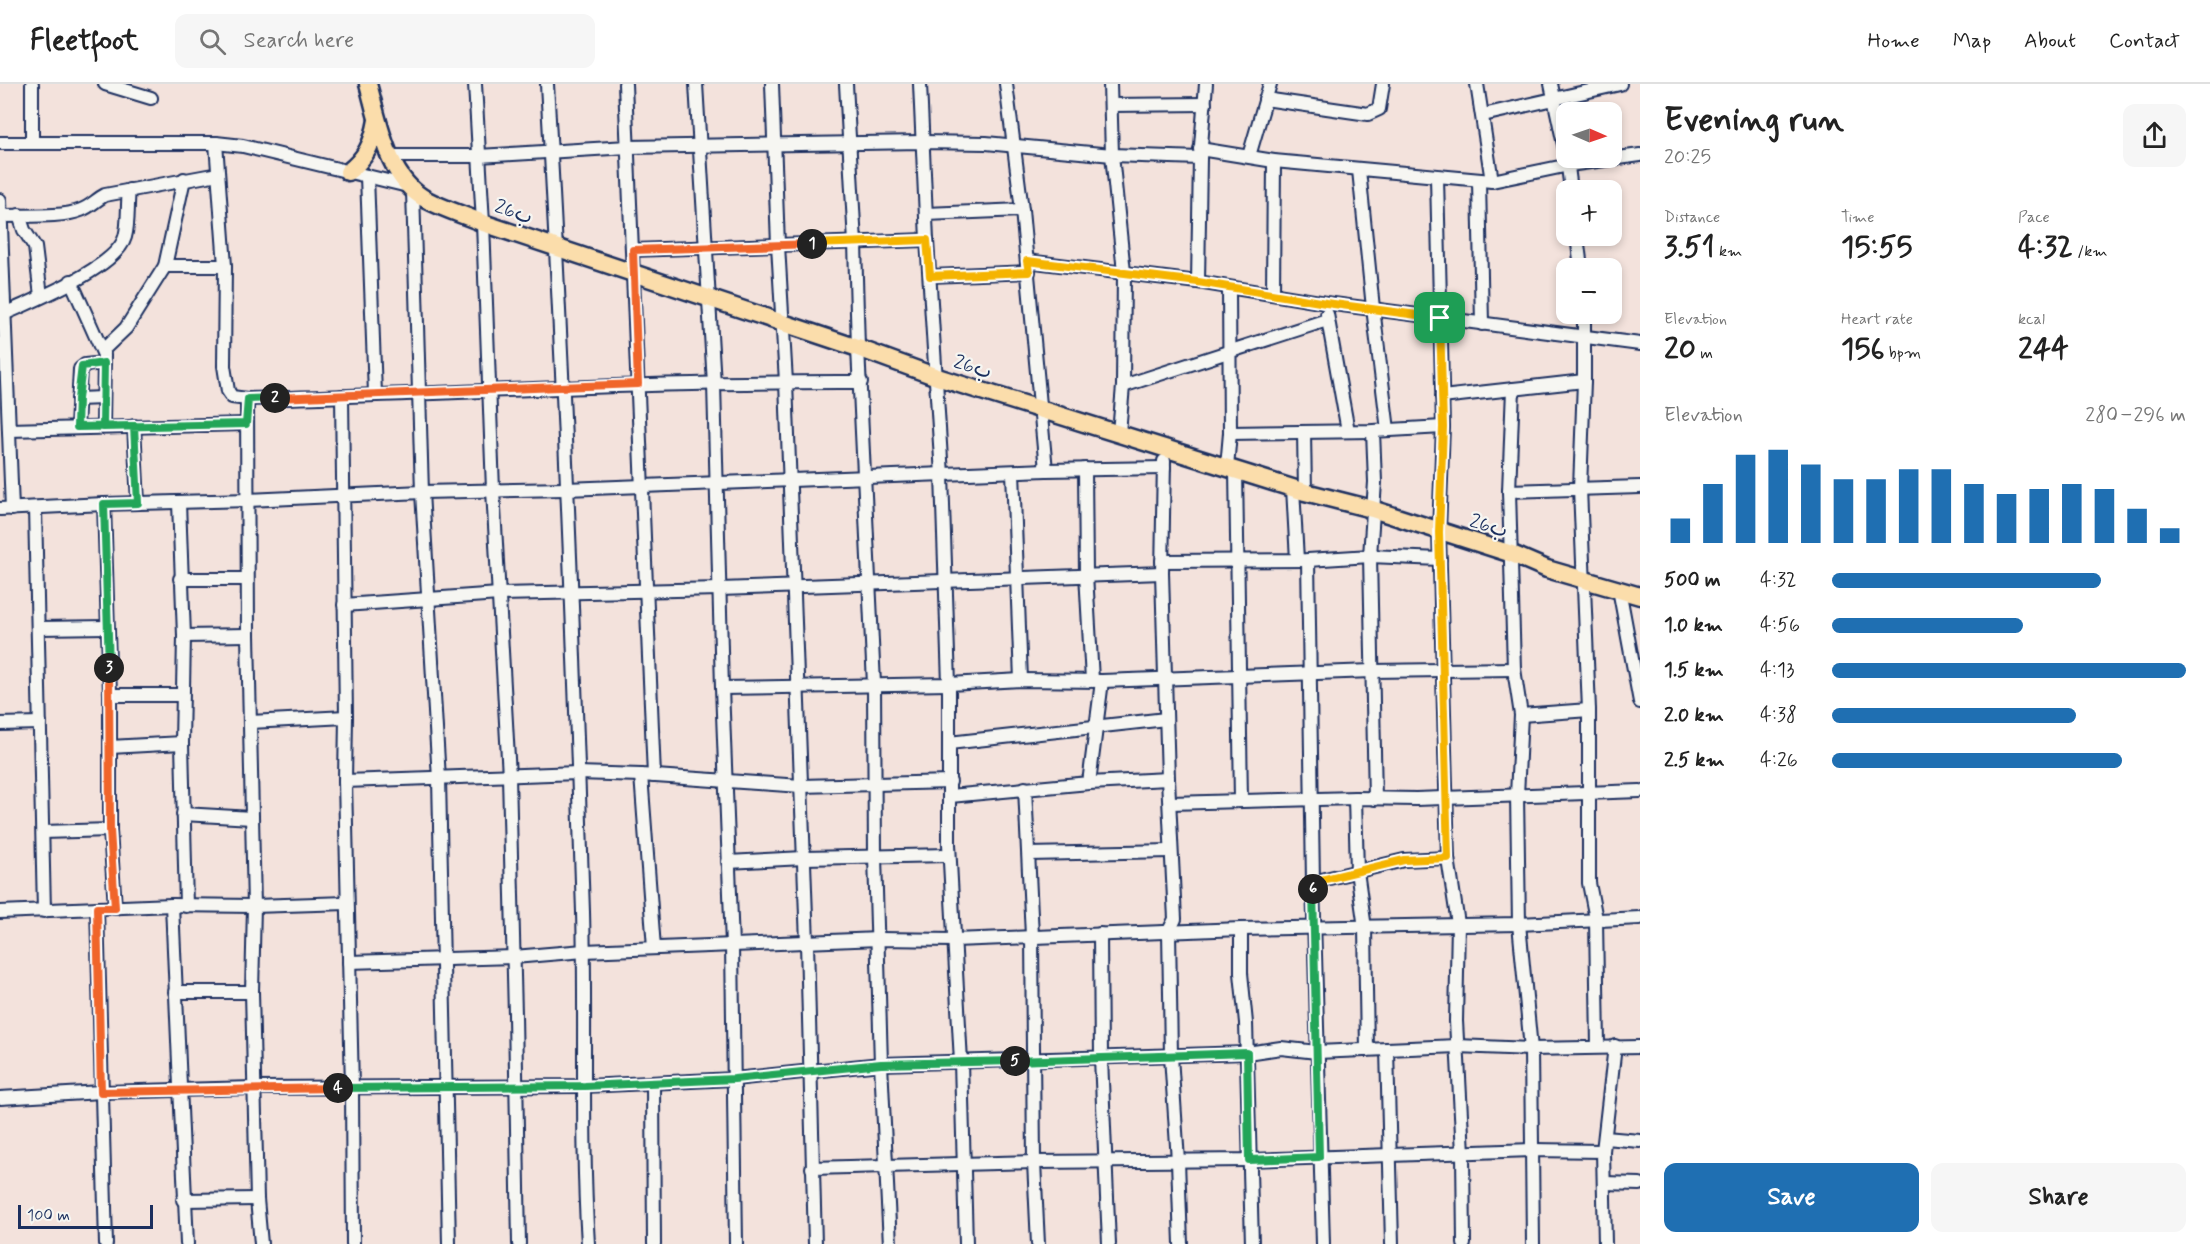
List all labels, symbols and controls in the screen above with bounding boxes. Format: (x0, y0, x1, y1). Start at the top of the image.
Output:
search box (175, 14, 595, 68)
text: Fleetfoot (30, 23, 139, 60)
icon: search (196, 25, 229, 58)
text: Search here (244, 27, 354, 55)
text: Home (1868, 27, 1920, 55)
text: Map (1953, 27, 1991, 55)
text: About (2024, 27, 2076, 55)
text: Contact (2109, 27, 2180, 55)
text: Evening run (1664, 99, 1844, 143)
north arrow (1556, 102, 1622, 168)
map controls (1556, 102, 1622, 324)
button: share (2123, 104, 2186, 167)
text: 20:25 (1664, 144, 1711, 171)
button: + (1556, 180, 1622, 246)
street label: 26ب (491, 193, 536, 231)
text: Distance (1664, 207, 1720, 228)
text: Time (1841, 207, 1875, 228)
text: Pace (2018, 207, 2050, 228)
text: 3.51 (1664, 228, 1715, 267)
text: 15:55 (1841, 228, 1912, 267)
text: 4:32 (2018, 228, 2073, 267)
pin: 1 (797, 229, 827, 259)
text: 1 (808, 233, 816, 254)
text: km (1715, 241, 1742, 262)
text: /km (2073, 241, 2108, 262)
button: − (1556, 258, 1622, 324)
pin (1414, 292, 1465, 343)
icon: arrive (1423, 301, 1456, 334)
text: Elevation (1664, 309, 1727, 330)
text: Heart rate (1841, 309, 1913, 330)
text: kcal (2018, 309, 2045, 330)
text: 20 (1664, 330, 1696, 369)
text: 156 (1841, 330, 1885, 369)
text: 244 (2018, 330, 2069, 369)
text: m (1696, 343, 1713, 364)
text: bpm (1885, 343, 1921, 364)
street label: 26ب (950, 349, 995, 386)
pin: 2 (260, 383, 290, 413)
text: 2 (271, 387, 279, 408)
text: Elevation (1664, 402, 1743, 429)
text: 280–296 m (2085, 402, 2186, 429)
street label: 26ب (1466, 508, 1511, 545)
text: 500 m (1664, 567, 1721, 594)
text: 4:32 (1760, 567, 1797, 594)
text: 1.0 km (1664, 612, 1723, 639)
text: 4:56 (1760, 612, 1800, 639)
pin: 3 (94, 653, 124, 683)
text: 3 (105, 657, 113, 678)
text: 1.5 km (1664, 657, 1724, 684)
text: 4:13 (1760, 657, 1794, 684)
text: 2.0 km (1664, 702, 1724, 729)
text: 4:38 (1760, 702, 1797, 729)
text: 2.5 km (1664, 747, 1725, 774)
text: 4:26 (1760, 747, 1798, 774)
pin: 6 (1298, 874, 1328, 904)
text: 6 (1309, 878, 1317, 899)
pin: 5 (1000, 1046, 1030, 1076)
text: 5 (1010, 1050, 1020, 1071)
pin: 4 (323, 1073, 353, 1103)
text: 4 (333, 1077, 343, 1098)
button: Save (1664, 1163, 1919, 1232)
button: Share (1931, 1163, 2186, 1232)
scale bar (18, 1202, 153, 1230)
text: 100 m (27, 1205, 70, 1226)

